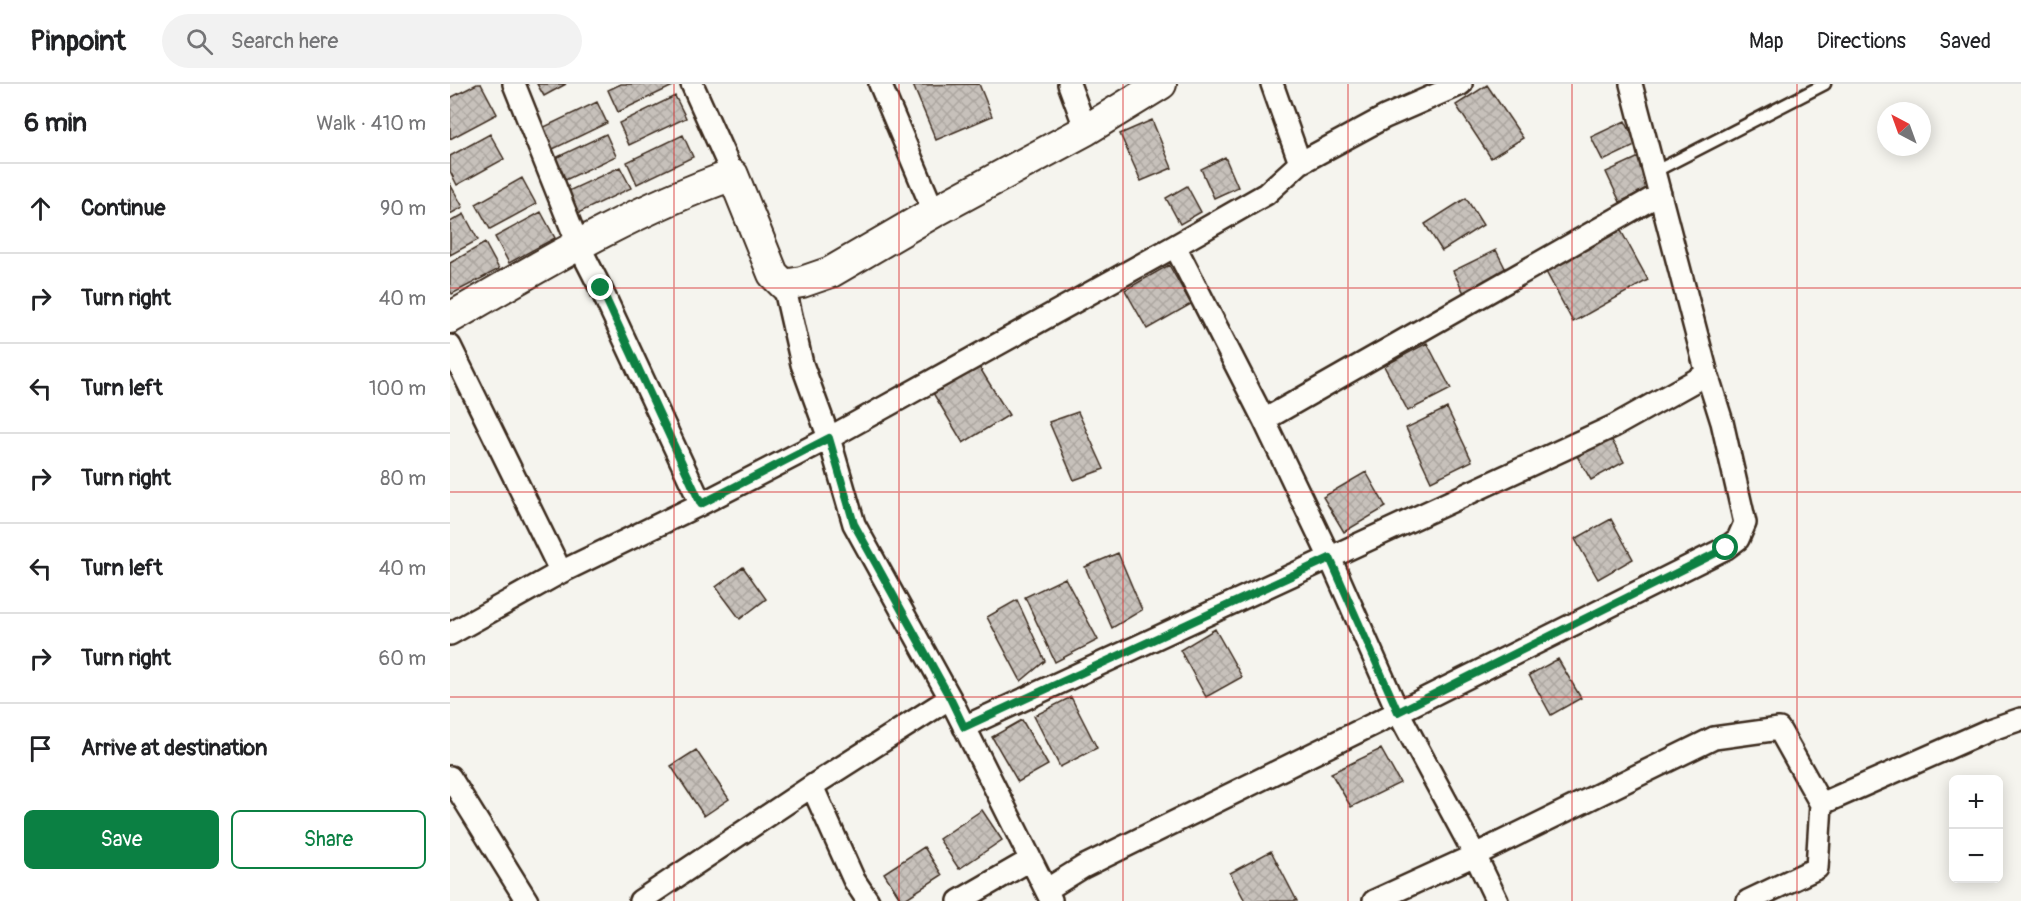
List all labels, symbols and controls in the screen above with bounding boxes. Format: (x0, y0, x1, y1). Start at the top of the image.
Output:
search box (162, 14, 582, 68)
text: Pinpoint (30, 24, 126, 59)
icon: search (183, 25, 216, 58)
text: Search here (231, 27, 338, 55)
text: Map (1749, 28, 1784, 55)
text: Directions (1817, 28, 1906, 55)
text: Saved (1939, 28, 1991, 55)
north arrow (1877, 102, 1931, 156)
text: 6 min (24, 107, 87, 139)
text: Walk · 410 m (316, 111, 426, 136)
icon: ahead (24, 192, 57, 225)
text: Continue (81, 194, 165, 222)
text: 90 m (380, 196, 426, 221)
route end (587, 274, 613, 300)
icon: right (24, 282, 57, 315)
text: Turn right (81, 284, 171, 312)
text: 40 m (379, 286, 426, 311)
icon: left (24, 372, 57, 405)
text: Turn left (81, 374, 163, 402)
text: 100 m (369, 376, 426, 401)
icon: right (24, 462, 57, 495)
text: Turn right (81, 464, 171, 492)
text: 80 m (380, 466, 426, 491)
route start (1712, 534, 1738, 560)
icon: left (24, 552, 57, 585)
text: Turn left (81, 554, 163, 582)
text: 40 m (379, 556, 426, 581)
icon: right (24, 642, 57, 675)
text: Turn right (81, 644, 171, 672)
text: 60 m (379, 646, 426, 671)
icon: arrive (24, 732, 57, 765)
text: Arrive at destination (81, 734, 267, 762)
map controls (1949, 775, 2003, 883)
button: + (1949, 775, 2003, 829)
button: Save (24, 810, 219, 869)
button: Share (231, 810, 426, 869)
button: − (1949, 829, 2003, 883)

